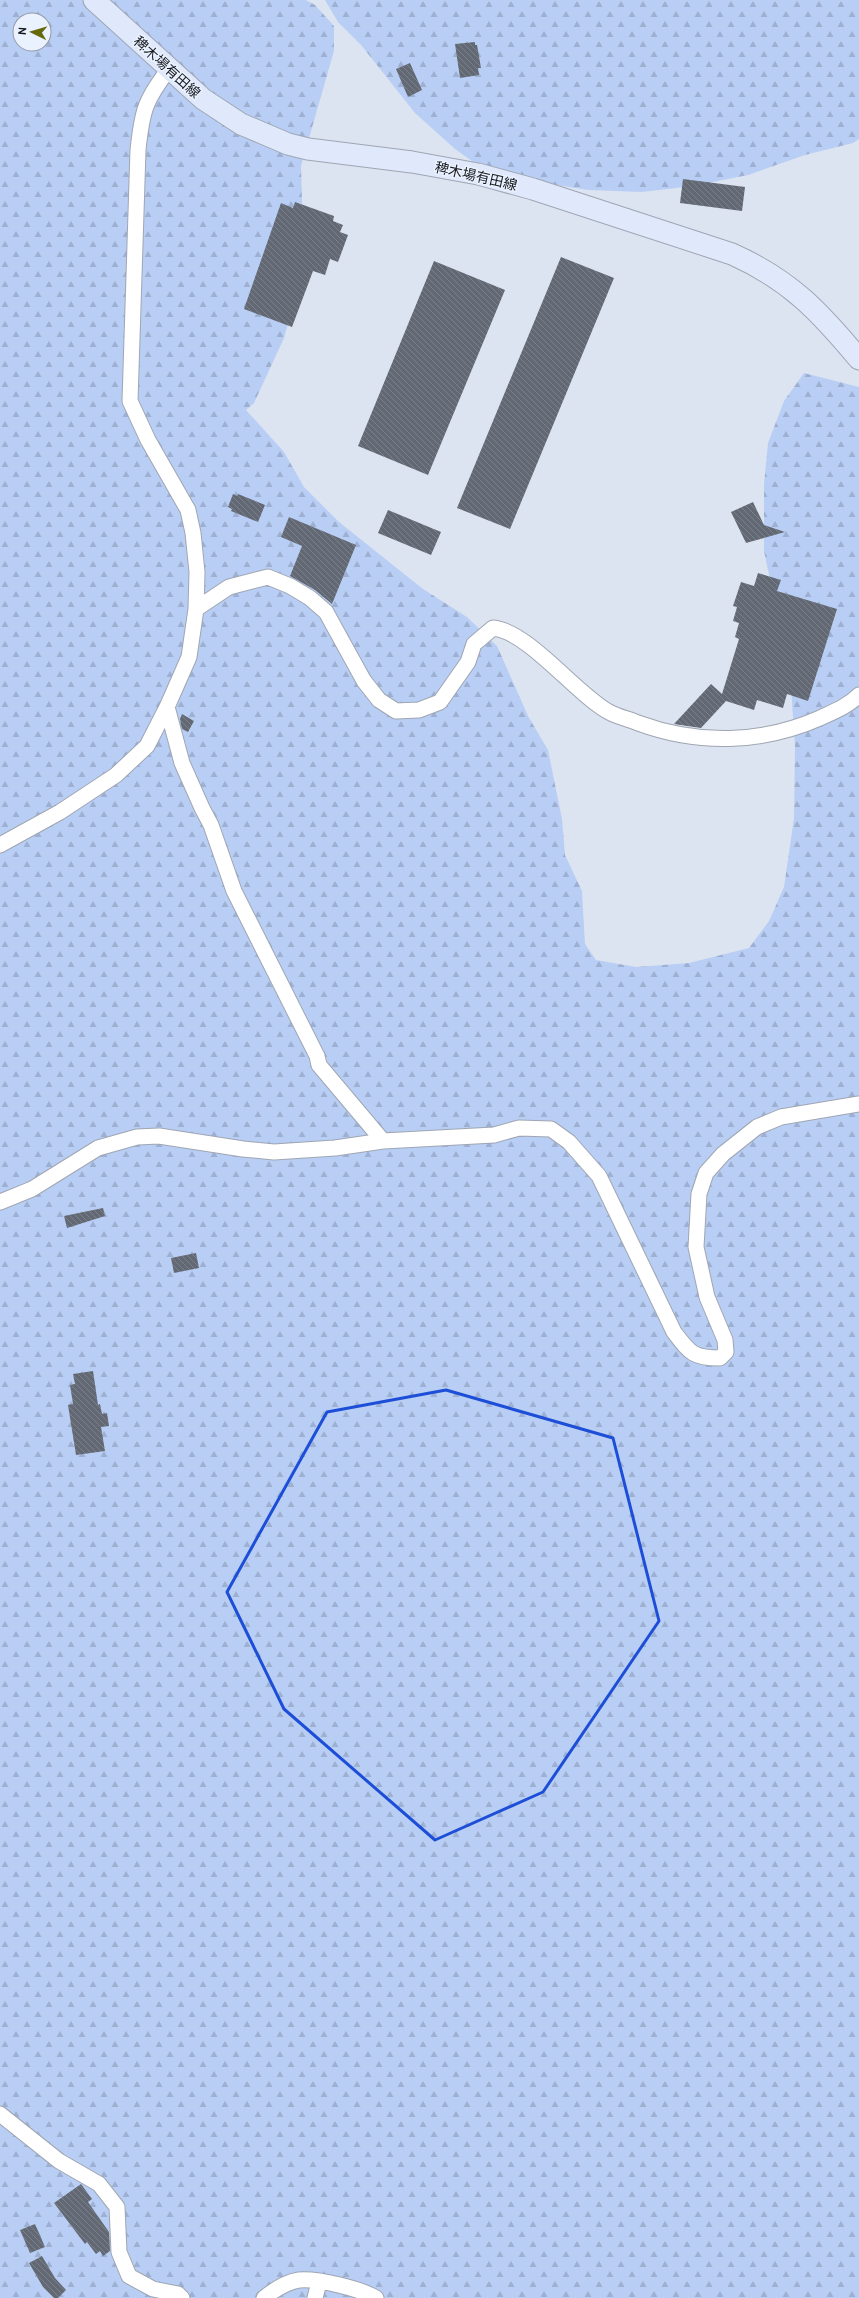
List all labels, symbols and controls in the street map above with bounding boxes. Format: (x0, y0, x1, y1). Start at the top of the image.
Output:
north arrow (12, 12, 52, 52)
text: N (15, 27, 29, 36)
street label: 稗木場有田線 (130, 32, 204, 102)
street label: 稗木場有田線 (433, 158, 519, 194)

